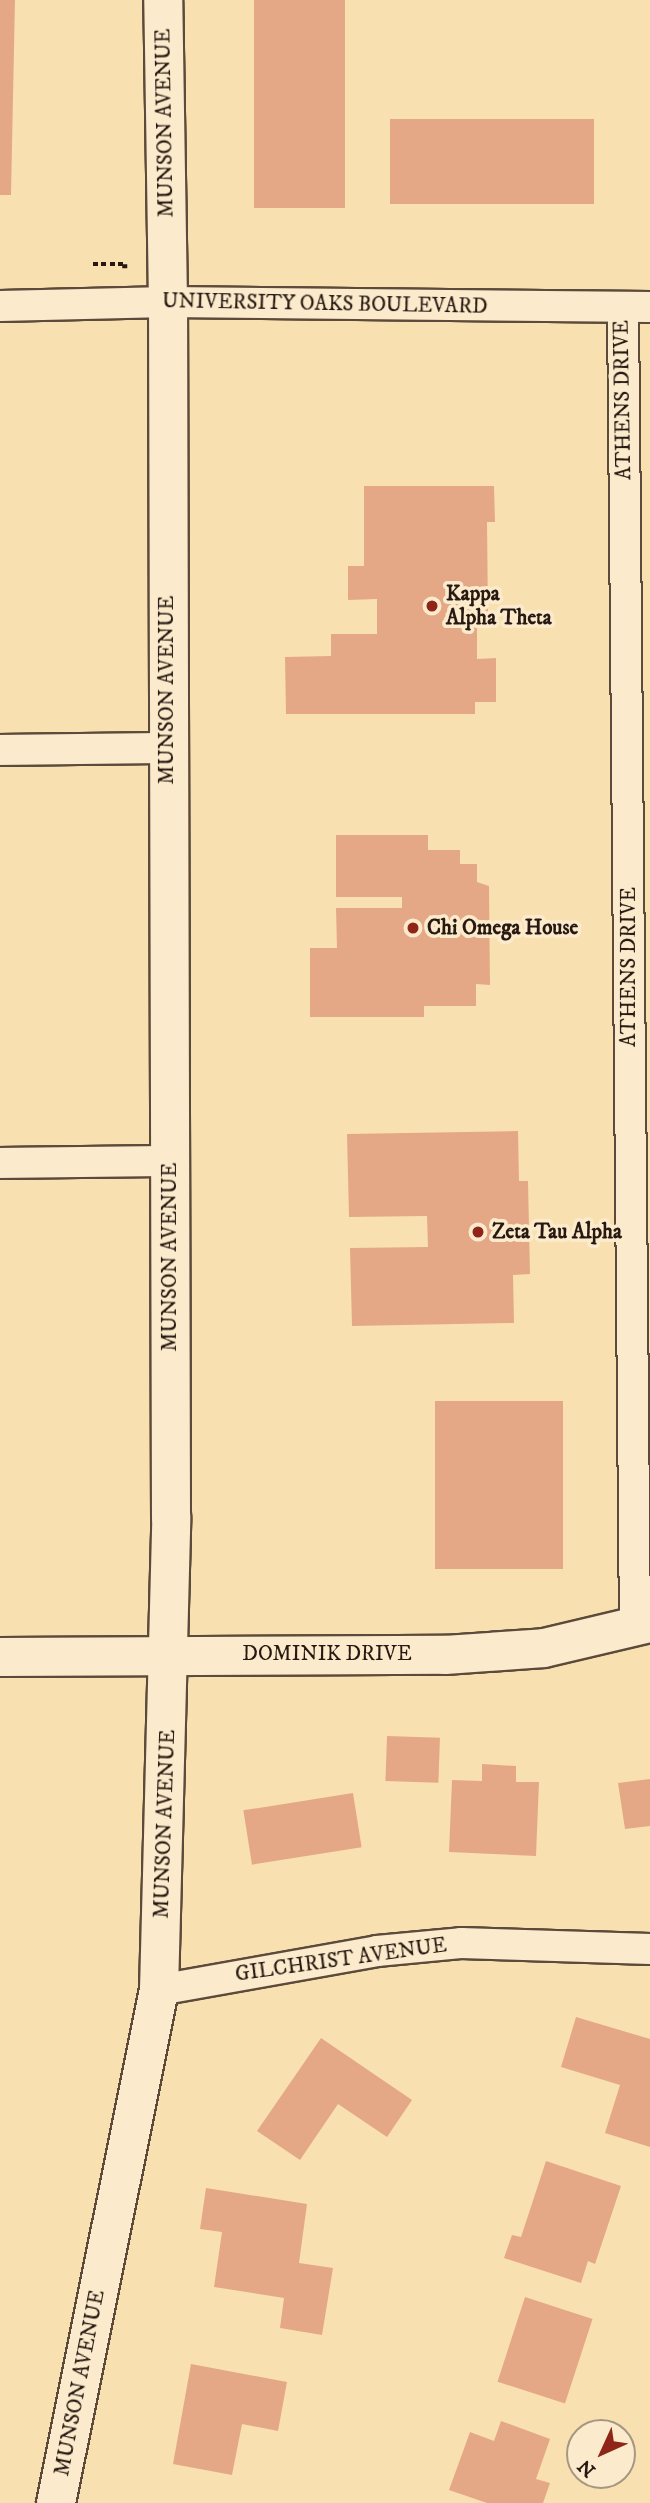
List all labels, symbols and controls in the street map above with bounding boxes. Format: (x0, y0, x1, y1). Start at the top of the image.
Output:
street label: MUNSON AVENUE (151, 28, 179, 218)
street label: UNIVERSITY OAKS BOULEVARD (162, 289, 488, 319)
street label: ATHENS DRIVE (609, 320, 637, 480)
place label: Kappa Alpha Theta (446, 581, 552, 631)
street label: MUNSON AVENUE (154, 595, 180, 785)
marker: Kappa Alpha Theta (424, 598, 440, 614)
street label: ATHENS DRIVE (616, 887, 642, 1047)
place label: Chi Omega House (427, 915, 578, 941)
marker: Chi Omega House (405, 920, 421, 936)
street label: MUNSON AVENUE (157, 1162, 183, 1352)
place label: Zeta Tau Alpha (492, 1219, 622, 1245)
marker: Zeta Tau Alpha (470, 1224, 486, 1240)
street label: DOMINIK DRIVE (242, 1641, 412, 1667)
street label: MUNSON AVENUE (149, 1729, 181, 1919)
street label: GILCHRIST AVENUE (234, 1933, 448, 1987)
street label: MUNSON AVENUE (50, 2288, 110, 2478)
north arrow (566, 2419, 636, 2489)
text: N (574, 2454, 601, 2481)

